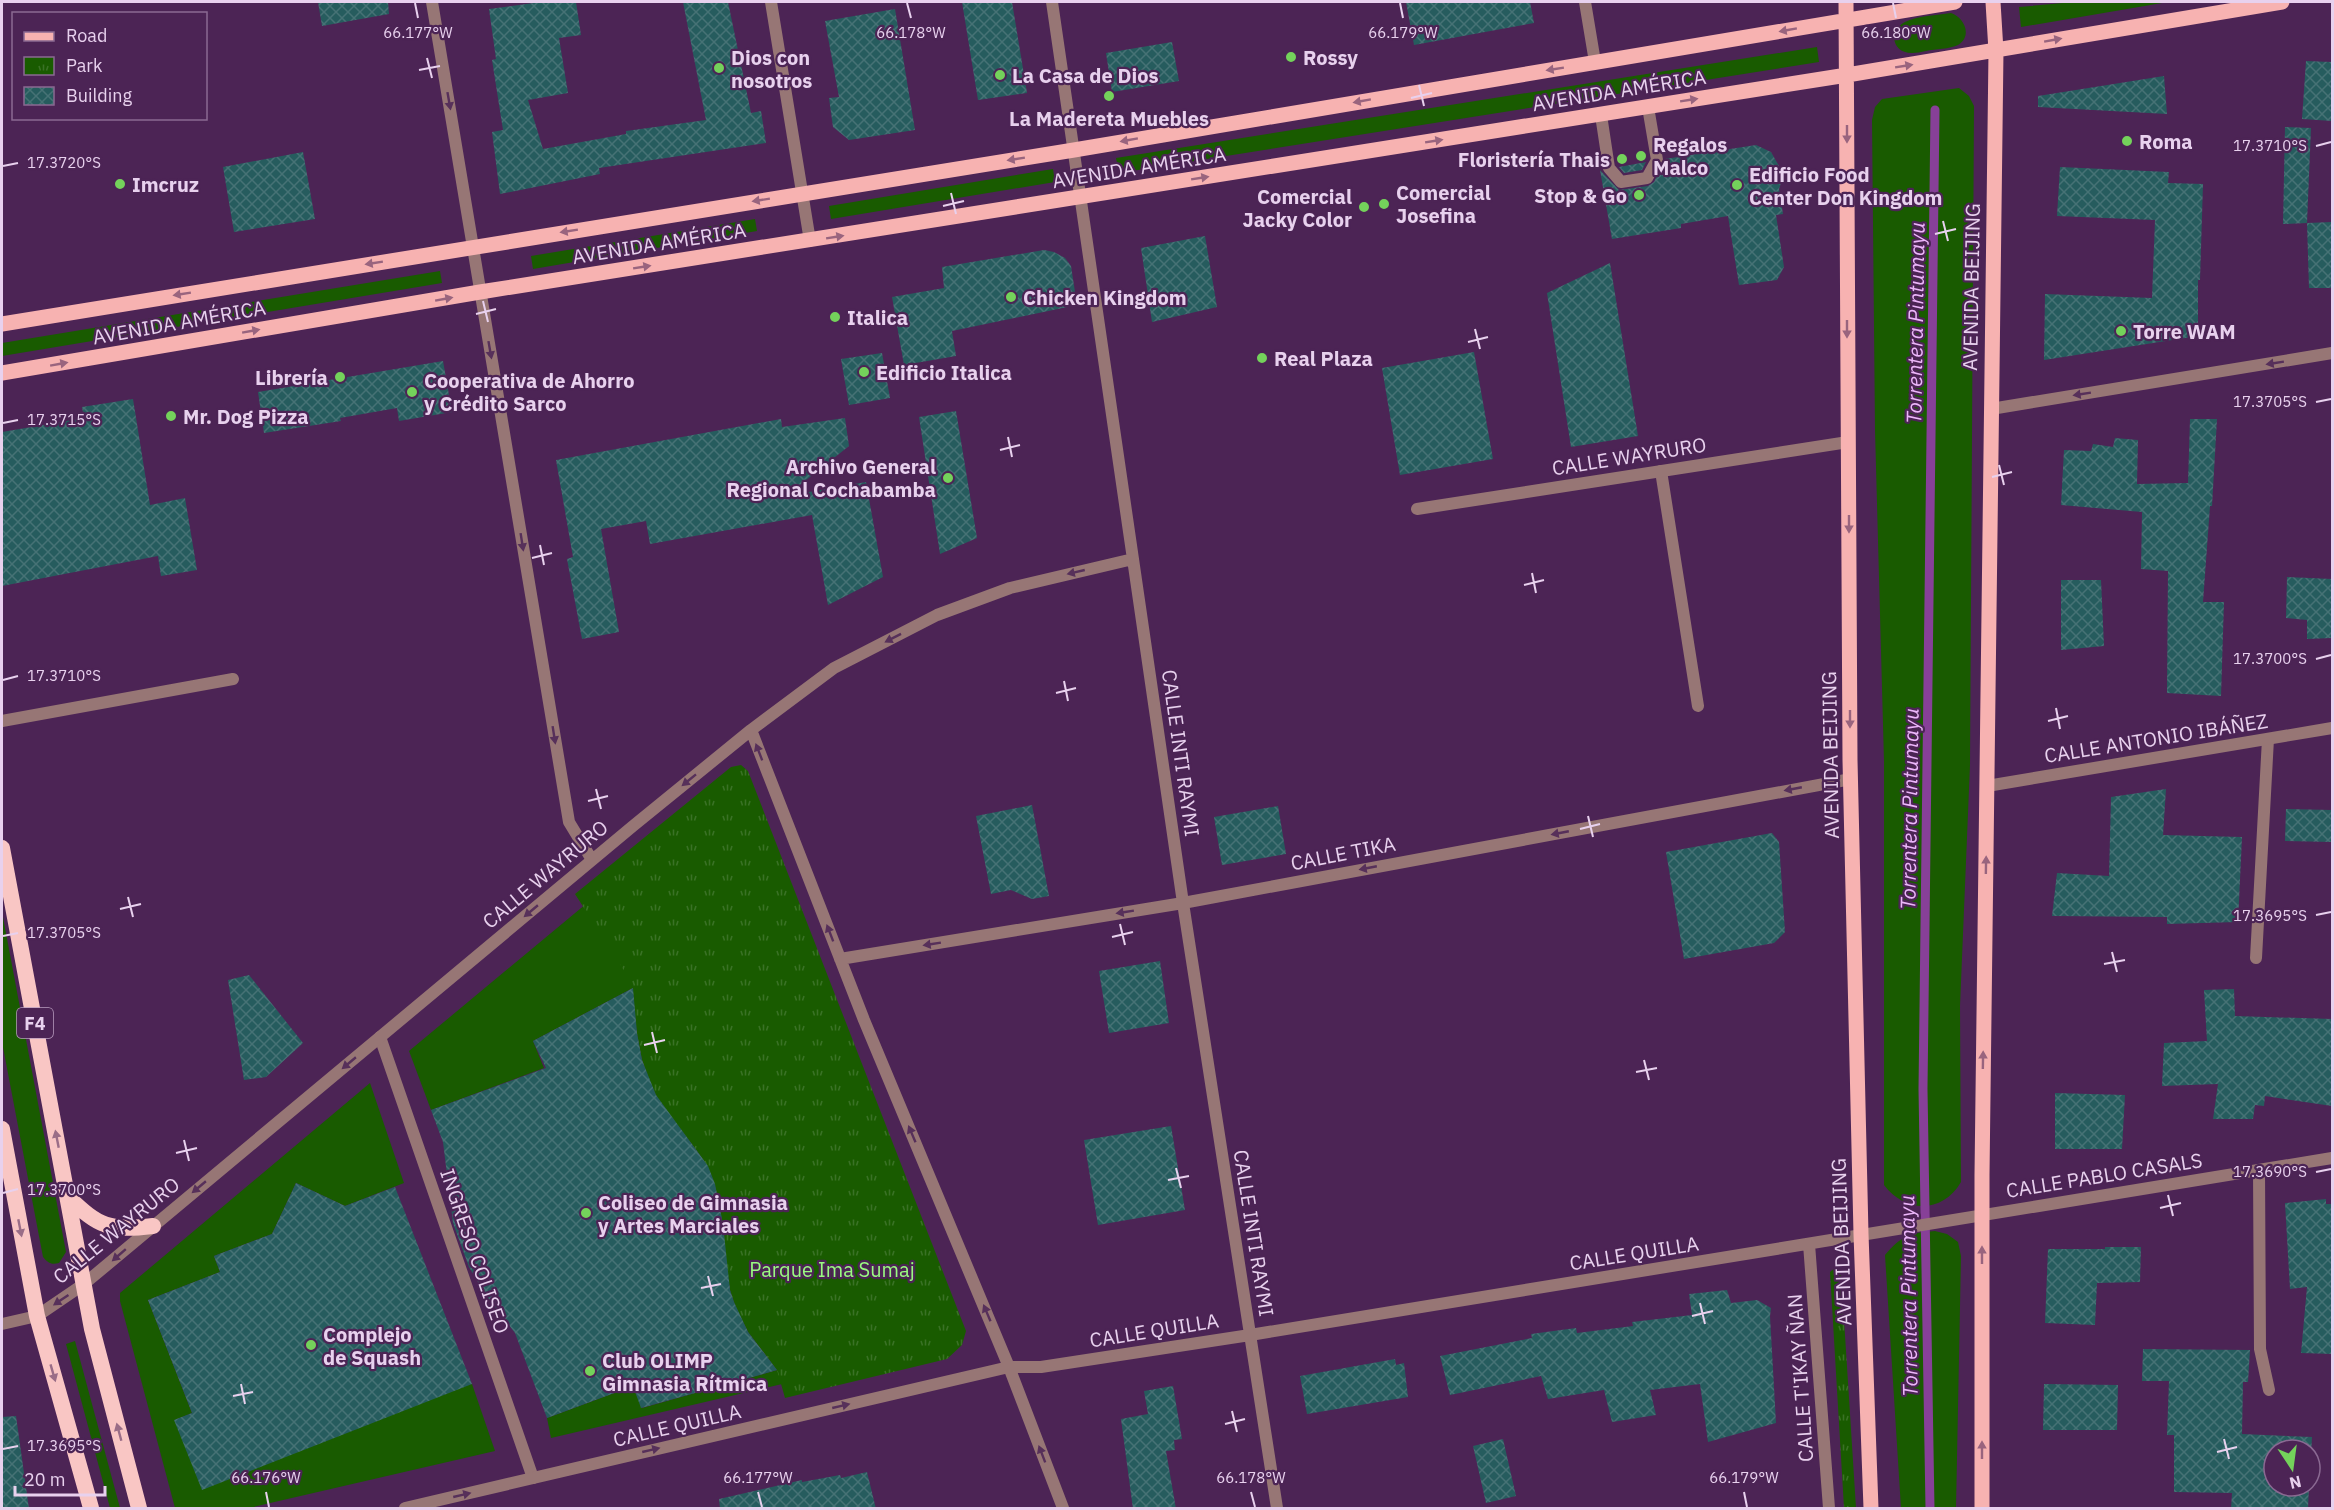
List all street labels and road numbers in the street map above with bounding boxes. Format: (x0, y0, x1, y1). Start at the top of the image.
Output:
street label: AVENIDA AMÉRICA (1530, 63, 1708, 117)
street label: AVENIDA AMÉRICA (1050, 140, 1228, 194)
street label: AVENIDA BEIJING (1956, 203, 1986, 371)
street label: AVENIDA AMÉRICA (570, 216, 748, 270)
street label: AVENIDA AMÉRICA (90, 293, 268, 351)
street label: CALLE WAYRURO (1550, 430, 1708, 482)
street label: CALLE INTI RAYMI (1156, 668, 1206, 838)
street label: AVENIDA BEIJING (1815, 671, 1845, 839)
street label: CALLE ANTONIO IBÁÑEZ (2042, 707, 2270, 769)
street label: CALLE WAYRURO (477, 814, 613, 934)
street label: CALLE TIKA (1288, 830, 1398, 876)
road number: F4 (17, 1008, 53, 1038)
street label: CALLE PABLO CASALS (2004, 1146, 2204, 1204)
street label: CALLE INTI RAYMI (1227, 1148, 1281, 1318)
street label: AVENIDA BEIJING (1825, 1158, 1857, 1326)
street label: INGRESO COLISEO (434, 1165, 516, 1337)
street label: CALLE WAYRURO (47, 1170, 185, 1290)
street label: CALLE QUILLA (1567, 1229, 1701, 1277)
street label: CALLE T'IKAY ÑAN (1781, 1293, 1819, 1463)
street label: CALLE QUILLA (1087, 1306, 1221, 1354)
street label: CALLE QUILLA (610, 1397, 744, 1453)

